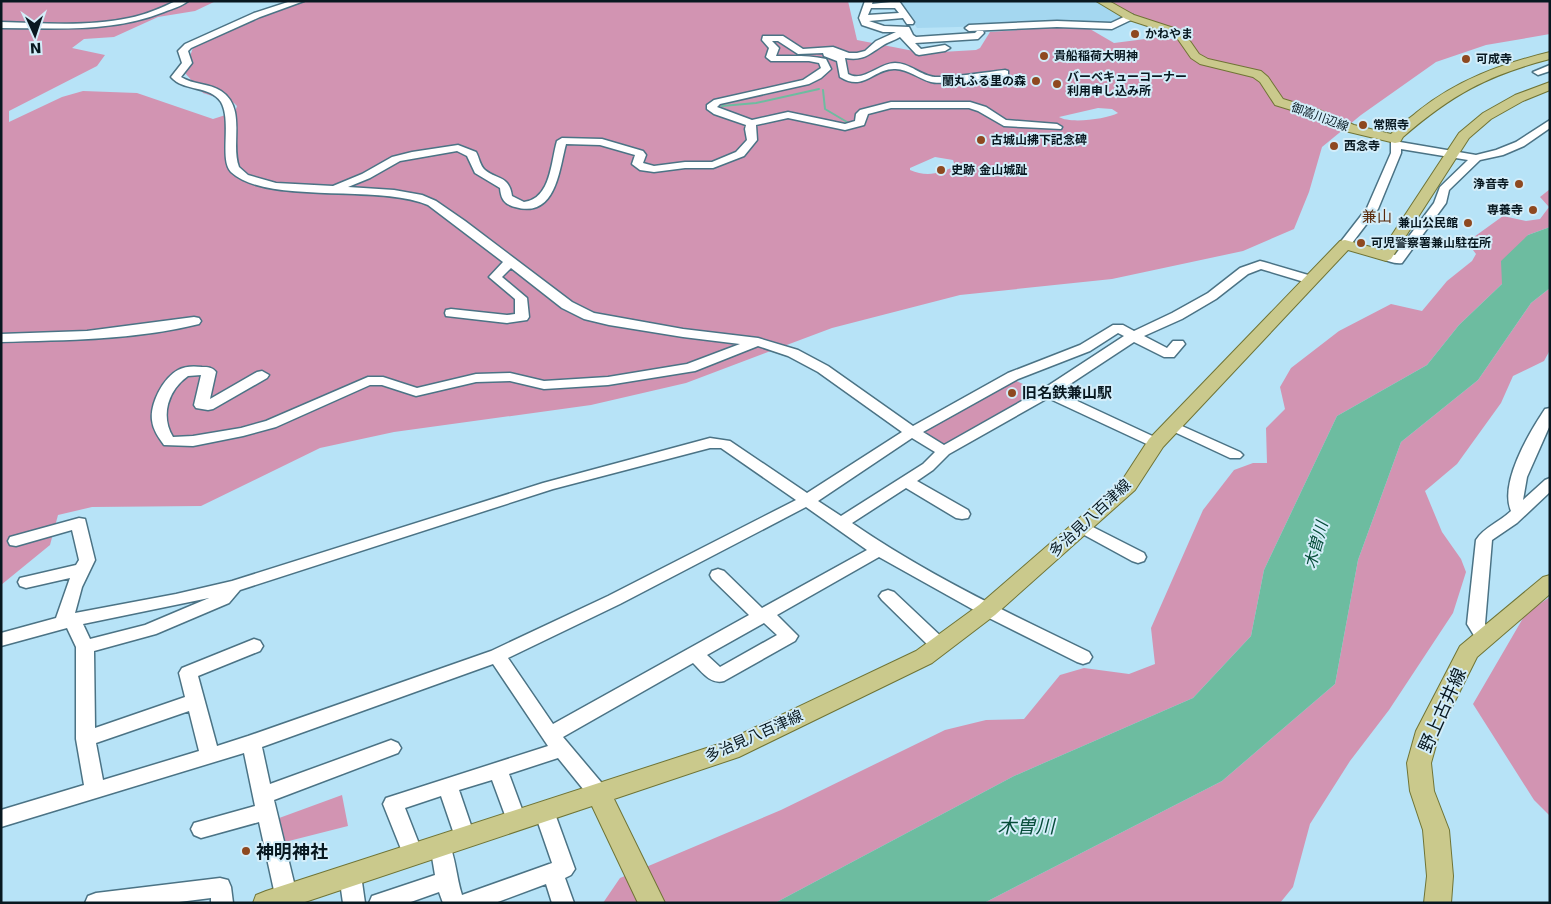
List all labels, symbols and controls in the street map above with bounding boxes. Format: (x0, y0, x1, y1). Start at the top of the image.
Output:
north arrow (10, 10, 60, 60)
place label: かねやま (1145, 27, 1193, 41)
marker: かねやま (1129, 28, 1141, 40)
text: N (29, 40, 42, 56)
place label: 貴船稲荷大明神 (1054, 49, 1138, 63)
marker: 貴船稲荷大明神 (1038, 50, 1050, 62)
place label: 可成寺 (1476, 52, 1512, 66)
marker: 可成寺 (1460, 53, 1472, 65)
place label: バーベキューコーナー 利用申し込み所 (1067, 70, 1187, 98)
place label: 蘭丸ふる里の森 (942, 74, 1026, 88)
marker: 蘭丸ふる里の森 (1030, 75, 1042, 87)
marker: バーベキューコーナー 利用申し込み所 (1051, 78, 1063, 90)
street label: 御嵩川辺線 (1289, 100, 1351, 134)
place label: 常照寺 (1373, 118, 1409, 132)
marker: 常照寺 (1357, 119, 1369, 131)
place label: 古城山拂下記念碑 (991, 133, 1087, 147)
marker: 古城山拂下記念碑 (975, 134, 987, 146)
place label: 西念寺 (1344, 139, 1380, 153)
marker: 西念寺 (1328, 140, 1340, 152)
place label: 史跡 金山城趾 (951, 163, 1027, 177)
marker: 史跡 金山城趾 (935, 164, 947, 176)
place label: 浄音寺 (1473, 177, 1509, 191)
marker: 浄音寺 (1513, 178, 1525, 190)
place label: 専養寺 (1487, 203, 1523, 217)
marker: 専養寺 (1527, 204, 1539, 216)
district label: 兼山 (1362, 208, 1392, 226)
place label: 兼山公民館 (1398, 216, 1458, 230)
marker: 兼山公民館 (1462, 217, 1474, 229)
place label: 可児警察署兼山駐在所 (1371, 236, 1491, 250)
marker: 可児警察署兼山駐在所 (1355, 237, 1367, 249)
place label: 旧名鉄兼山駅 (1022, 384, 1112, 402)
marker: 旧名鉄兼山駅 (1006, 387, 1018, 399)
street label: 多治見八百津線 (1045, 476, 1135, 560)
water label: 木曽川 (1301, 517, 1332, 571)
street label: 野上古井線 (1414, 665, 1470, 755)
street label: 多治見八百津線 (702, 706, 806, 766)
water label: 木曽川 (997, 815, 1056, 837)
place label: 神明神社 (256, 841, 328, 862)
marker: 神明神社 (240, 845, 252, 857)

